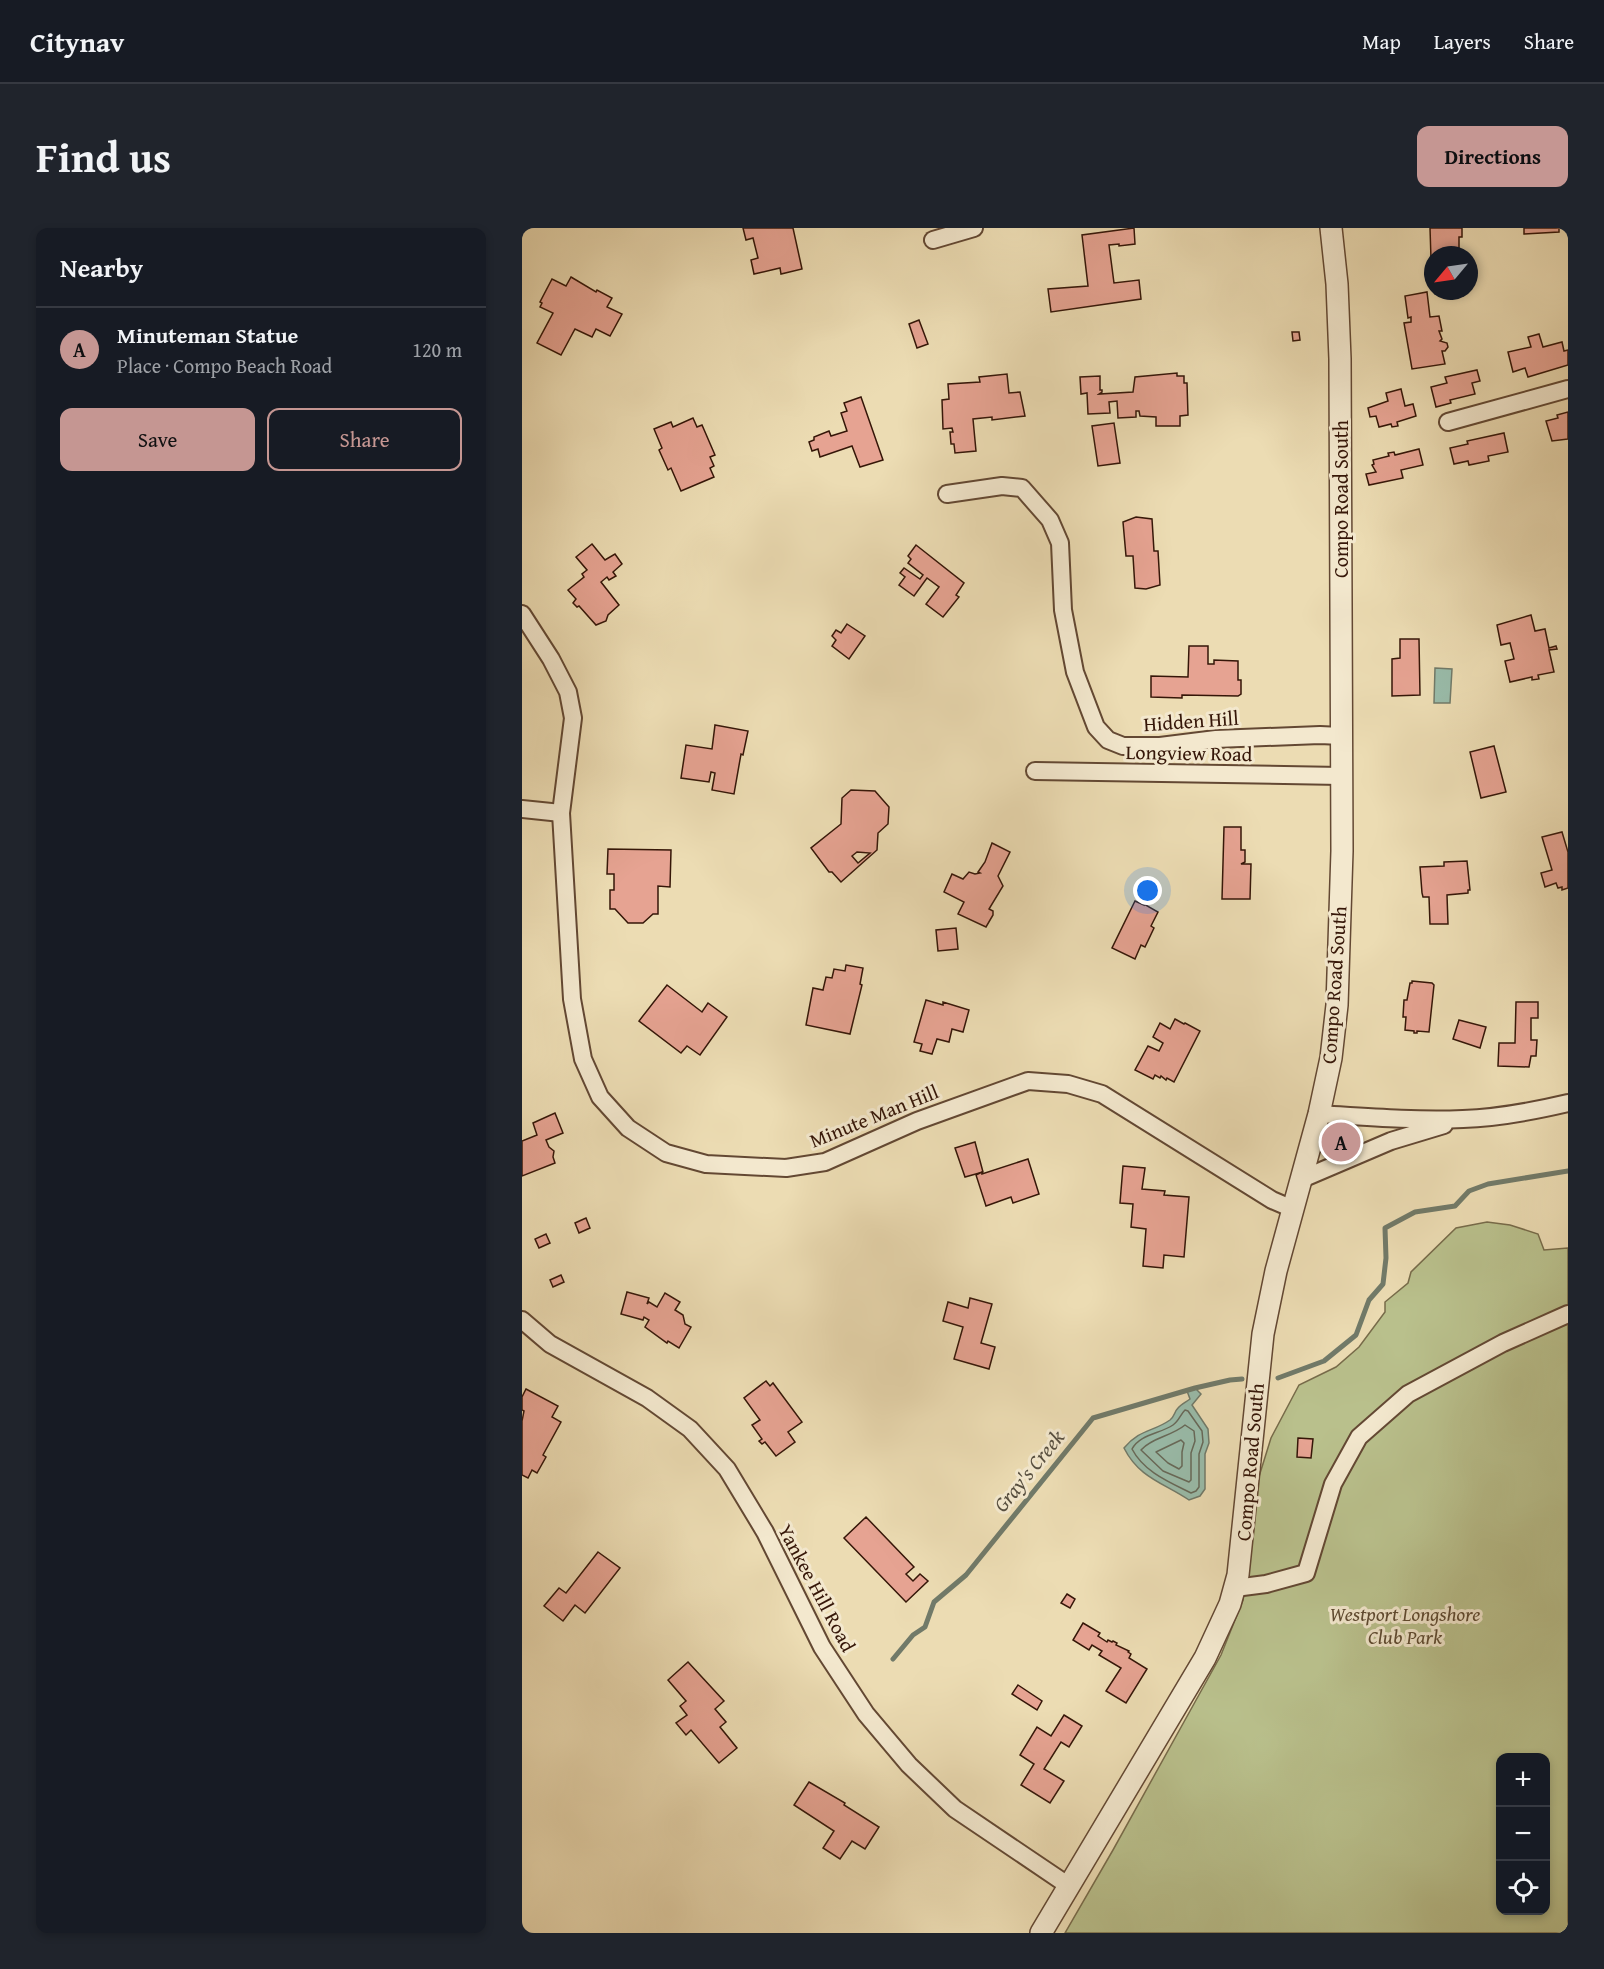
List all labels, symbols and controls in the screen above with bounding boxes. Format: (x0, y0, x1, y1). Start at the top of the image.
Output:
text: Citynav (30, 21, 124, 62)
text: Map (1362, 26, 1401, 57)
text: Layers (1434, 26, 1491, 57)
text: Share (1524, 26, 1574, 57)
text: Find us (36, 126, 171, 187)
button: Directions (1417, 126, 1568, 187)
north arrow (1424, 246, 1478, 300)
text: Nearby (60, 248, 143, 287)
text: Minuteman Statue (117, 319, 298, 351)
text: A (73, 335, 86, 364)
text: 120 m (412, 335, 462, 364)
text: Place · Compo Beach Road (117, 351, 332, 380)
button: Save (60, 408, 255, 471)
button: Share (267, 408, 462, 471)
street label: Compo Road South (1326, 420, 1355, 578)
street label: Hidden Hill (1142, 703, 1240, 738)
street label: Longview Road (1125, 737, 1253, 768)
your location (1133, 876, 1162, 905)
street label: Compo Road South (1314, 905, 1353, 1065)
street label: Minute Man Hill (805, 1076, 943, 1155)
pin: A (1322, 1120, 1360, 1164)
street label: Compo Road South (1228, 1382, 1271, 1542)
water label: Gray's Creek (986, 1422, 1072, 1519)
street label: Yankee Hill Road (772, 1519, 863, 1657)
park label: Westport Longshore Club Park (1330, 1599, 1480, 1651)
map controls (1496, 1753, 1550, 1915)
button: + (1496, 1753, 1550, 1807)
button: − (1496, 1807, 1550, 1861)
button: locate (1496, 1861, 1550, 1915)

